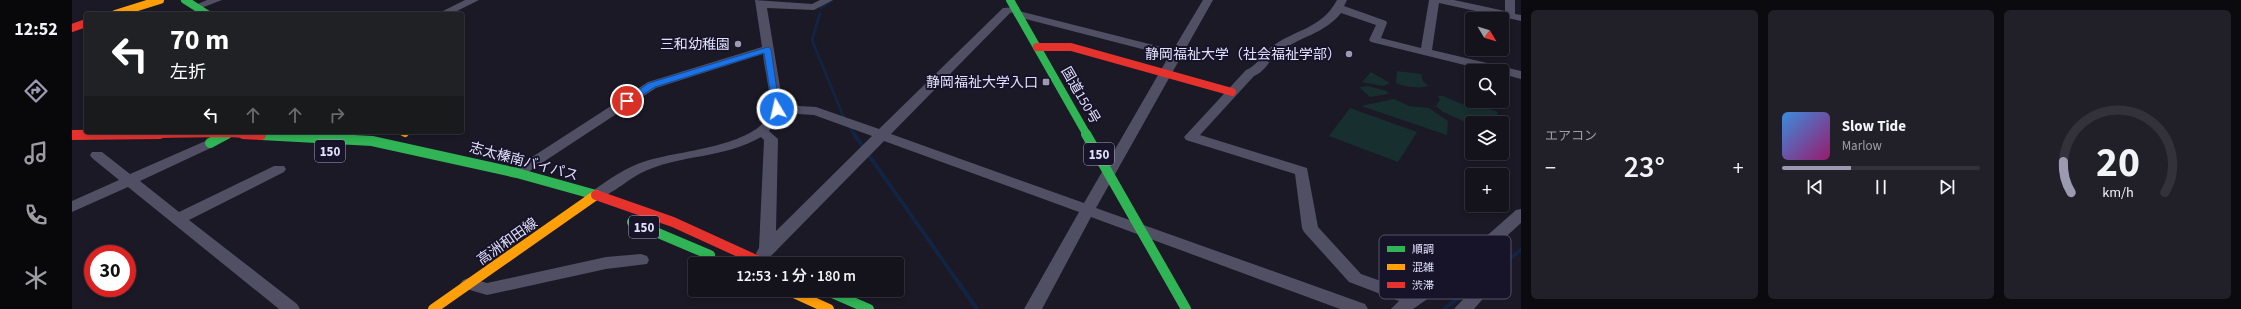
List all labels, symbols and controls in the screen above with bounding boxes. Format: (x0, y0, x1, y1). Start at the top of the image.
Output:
north arrow (1465, 12, 1509, 56)
map controls (1465, 12, 1509, 212)
text: 12:52 (14, 17, 58, 42)
text: 70 m (170, 20, 229, 60)
icon: left (104, 28, 156, 80)
place label: 三和幼稚園 (660, 35, 730, 55)
marker: 三和幼稚園 (733, 39, 743, 49)
place label: 静岡福祉大学（社会福祉学部） (1145, 45, 1341, 65)
marker: 静岡福祉大学（社会福祉学部） (1344, 49, 1354, 59)
text: 左折 (170, 60, 206, 85)
street label: 国道150号 (1056, 63, 1105, 128)
button: search (1465, 64, 1509, 108)
place label: 静岡福祉大学入口 (926, 73, 1038, 93)
icon: directions (22, 77, 50, 105)
marker: 静岡福祉大学入口 (1041, 77, 1051, 87)
pin (610, 84, 644, 118)
position arrow (756, 88, 798, 130)
icon: arrive (616, 90, 638, 112)
icon: left (200, 104, 222, 126)
icon: ahead (242, 104, 264, 126)
icon: ahead (284, 104, 306, 126)
icon: right (326, 104, 348, 126)
button: layers (1465, 116, 1509, 160)
text: Slow Tide (1842, 116, 1906, 137)
text: エアコン (1545, 127, 1597, 145)
text: 20 (2096, 132, 2140, 192)
text: Marlow (1842, 137, 1882, 155)
street label: 志太榛南バイパス (467, 138, 580, 186)
icon: music (22, 139, 50, 167)
road number: 150 (315, 140, 345, 162)
road number: 150 (1084, 143, 1114, 165)
text: 23° (1624, 146, 1665, 189)
text: − (1545, 152, 1556, 184)
text: + (1733, 152, 1744, 184)
button: + (1465, 168, 1509, 212)
icon: previous (1804, 176, 1826, 198)
icon: pause (1870, 176, 1892, 198)
icon: next (1936, 176, 1958, 198)
text: km/h (2102, 181, 2134, 202)
icon: phone (22, 201, 50, 229)
street label: 高洲和田線 (473, 214, 542, 270)
road number: 150 (629, 216, 659, 238)
legend (1379, 235, 1511, 299)
text: 順調 (1412, 242, 1434, 257)
speed limit sign: 30 (84, 245, 136, 297)
text: 混雑 (1412, 260, 1434, 275)
icon: climate (22, 264, 50, 292)
text: 12:53 · 1 分 · 180 m (736, 266, 856, 287)
text: 渋滞 (1412, 278, 1434, 293)

